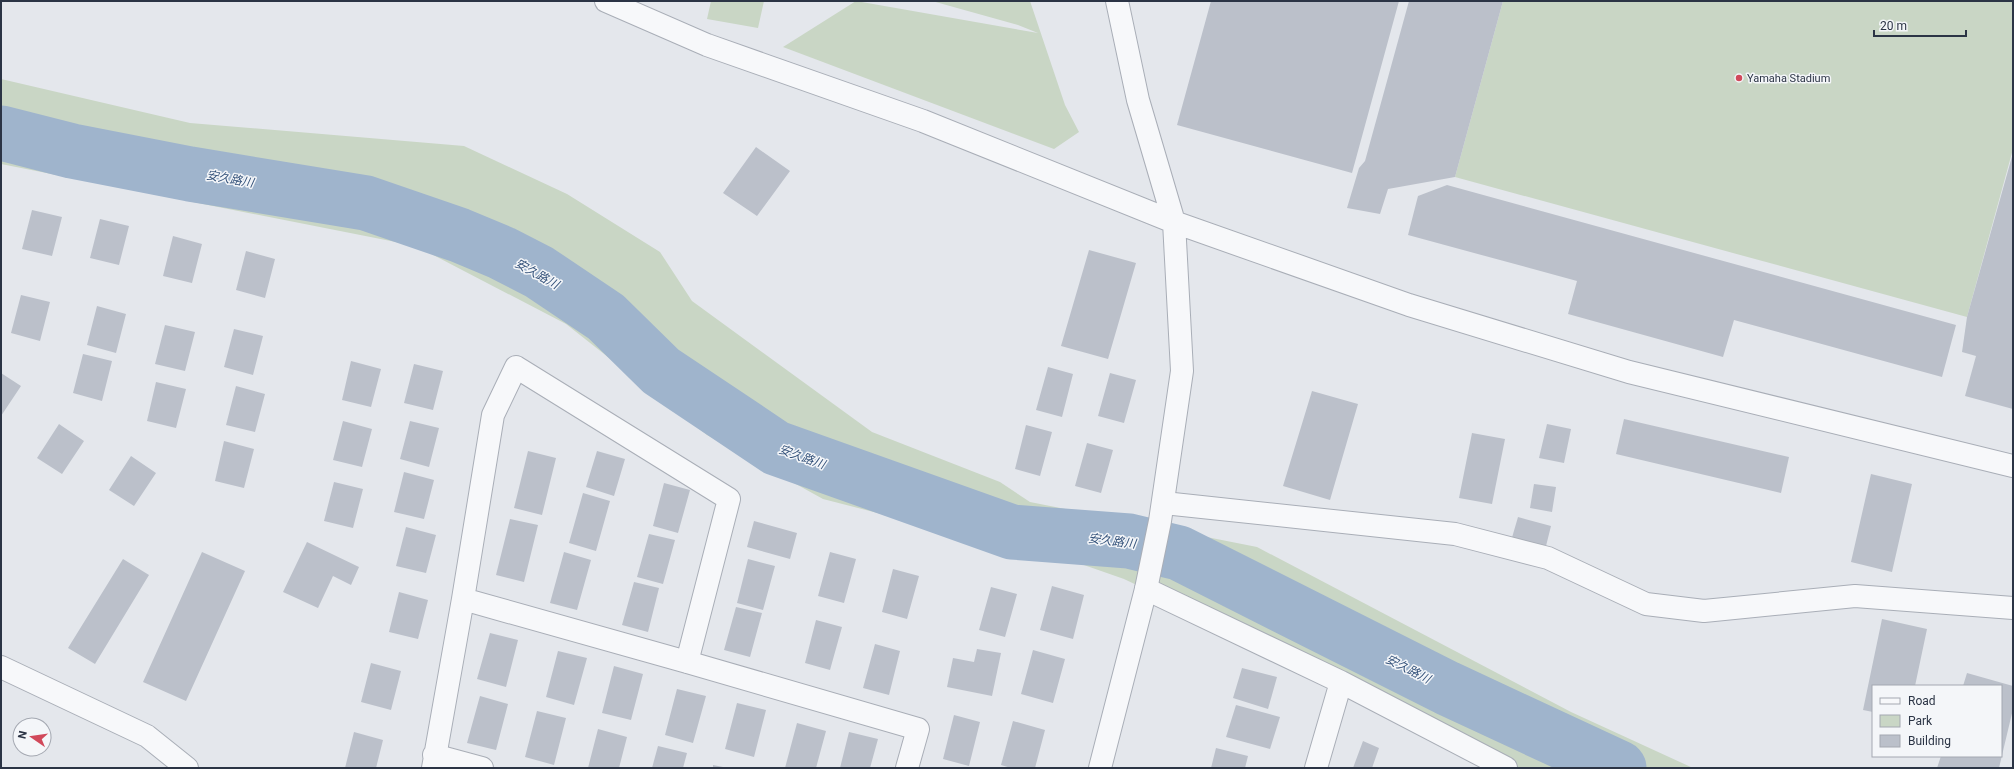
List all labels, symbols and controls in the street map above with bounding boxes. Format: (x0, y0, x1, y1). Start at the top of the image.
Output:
scale bar (1874, 12, 1966, 38)
text: 20 m (1880, 19, 1907, 33)
place label: Yamaha Stadium (1747, 72, 1830, 85)
marker: Yamaha Stadium (1734, 73, 1744, 83)
water label: 安久路川 (205, 168, 257, 190)
water label: 安久路川 (513, 256, 563, 293)
water label: 安久路川 (777, 442, 829, 472)
water label: 安久路川 (1087, 531, 1139, 551)
water label: 安久路川 (1383, 652, 1434, 687)
legend (1872, 685, 2002, 757)
text: Road (1908, 694, 1936, 708)
text: Park (1908, 714, 1933, 728)
north arrow (12, 717, 52, 757)
text: N (16, 729, 30, 740)
text: Building (1908, 734, 1951, 748)

